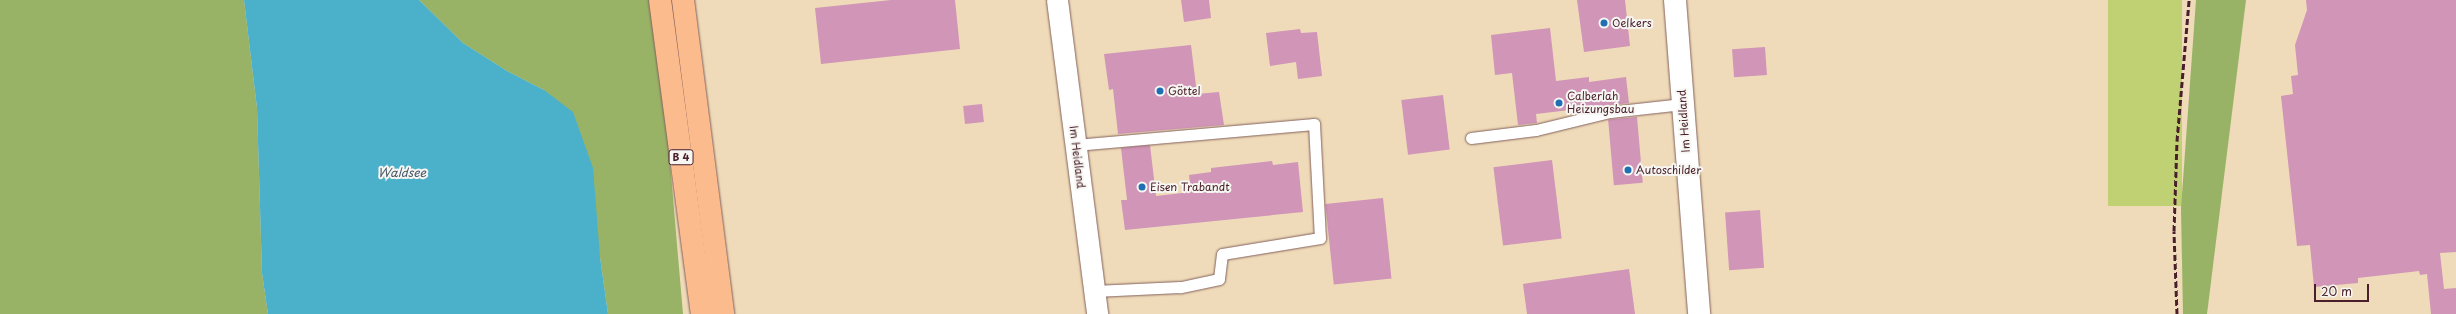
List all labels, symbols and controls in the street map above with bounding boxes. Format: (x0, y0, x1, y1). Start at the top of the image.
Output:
place label: Oelkers (1612, 16, 1652, 30)
marker: Oelkers (1599, 18, 1609, 28)
place label: Göttel (1168, 84, 1201, 98)
marker: Göttel (1155, 86, 1165, 96)
street label: Im Heidland (1675, 89, 1693, 153)
place label: Calberlah Heizungsbau (1567, 90, 1634, 116)
marker: Calberlah Heizungsbau (1554, 98, 1564, 108)
street label: Im Heidland (1067, 125, 1087, 189)
road number: B 4 (668, 149, 694, 165)
place label: Autoschilder (1636, 163, 1701, 177)
marker: Autoschilder (1623, 165, 1633, 175)
water label: Waldsee (378, 166, 426, 180)
place label: Eisen Trabandt (1150, 180, 1230, 194)
marker: Eisen Trabandt (1137, 182, 1147, 192)
scale bar (2316, 276, 2371, 302)
text: 20 m (2321, 282, 2352, 300)

